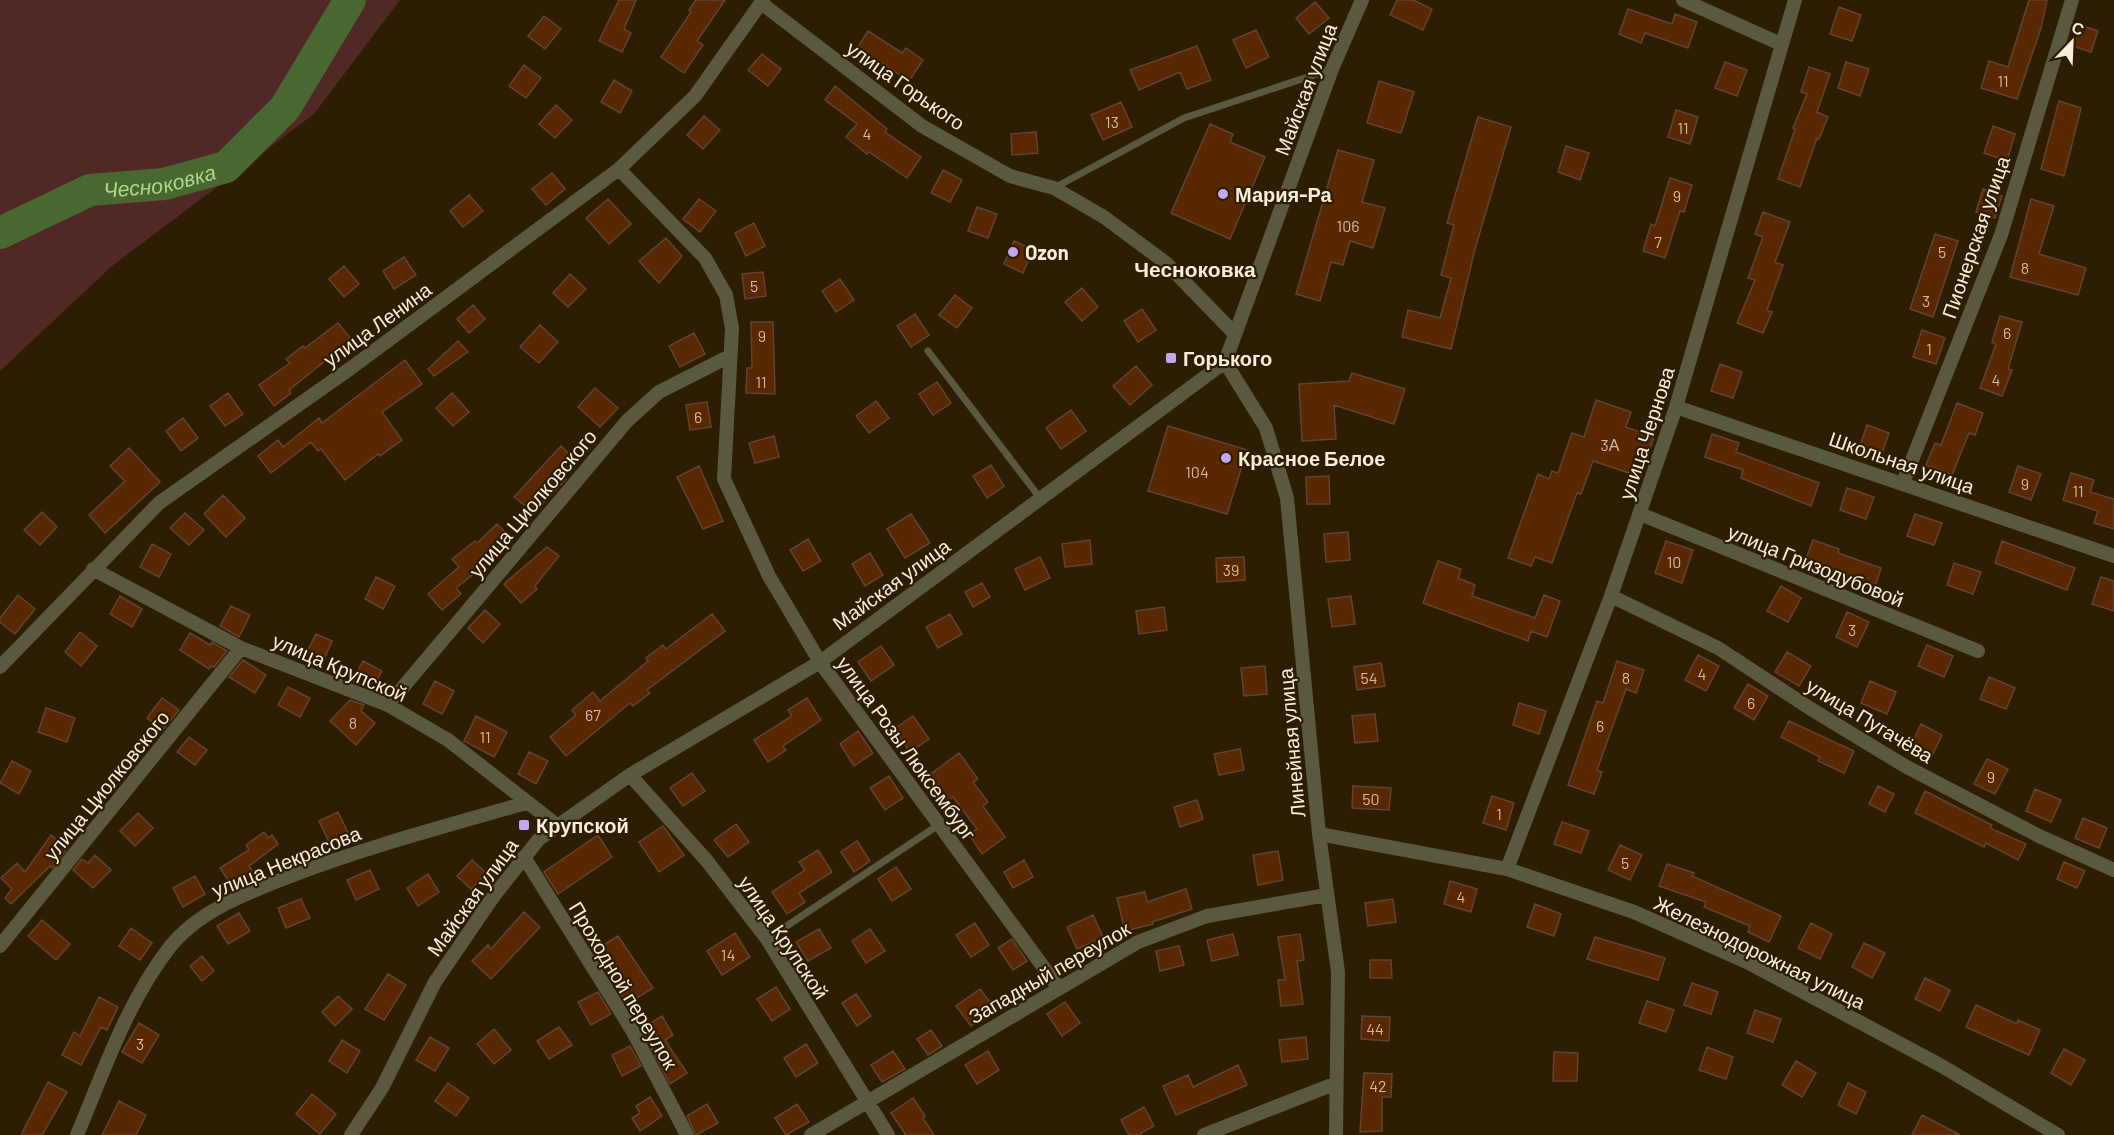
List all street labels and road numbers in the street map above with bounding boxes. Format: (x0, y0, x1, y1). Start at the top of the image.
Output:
street label: Майская улица (1269, 19, 1341, 158)
street label: улица Горького (842, 35, 970, 135)
street label: Пионерская улица (1936, 152, 2014, 321)
street label: улица Ленина (318, 276, 436, 371)
street label: улица Чернова (1613, 363, 1679, 502)
street label: улица Циолковского (463, 424, 601, 582)
street label: Школьная улица (1826, 426, 1979, 498)
street label: улица Гризодубовой (1724, 519, 1908, 611)
street label: Майская улица (828, 533, 955, 635)
street label: улица Крупской (269, 628, 411, 706)
street label: улица Розы Люксембург (832, 652, 982, 844)
street label: Линейная улица (1272, 667, 1309, 819)
street label: улица Пугачёва (1802, 673, 1939, 768)
street label: улица Циолковского (38, 705, 174, 865)
street label: улица Некрасова (208, 820, 365, 902)
street label: Майская улица (421, 833, 523, 960)
street label: улица Крупской (734, 871, 834, 1003)
street label: Железнодорожная улица (1650, 890, 1870, 1014)
street label: Проходной переулок (564, 897, 684, 1073)
street label: Западный переулок (964, 916, 1134, 1028)

